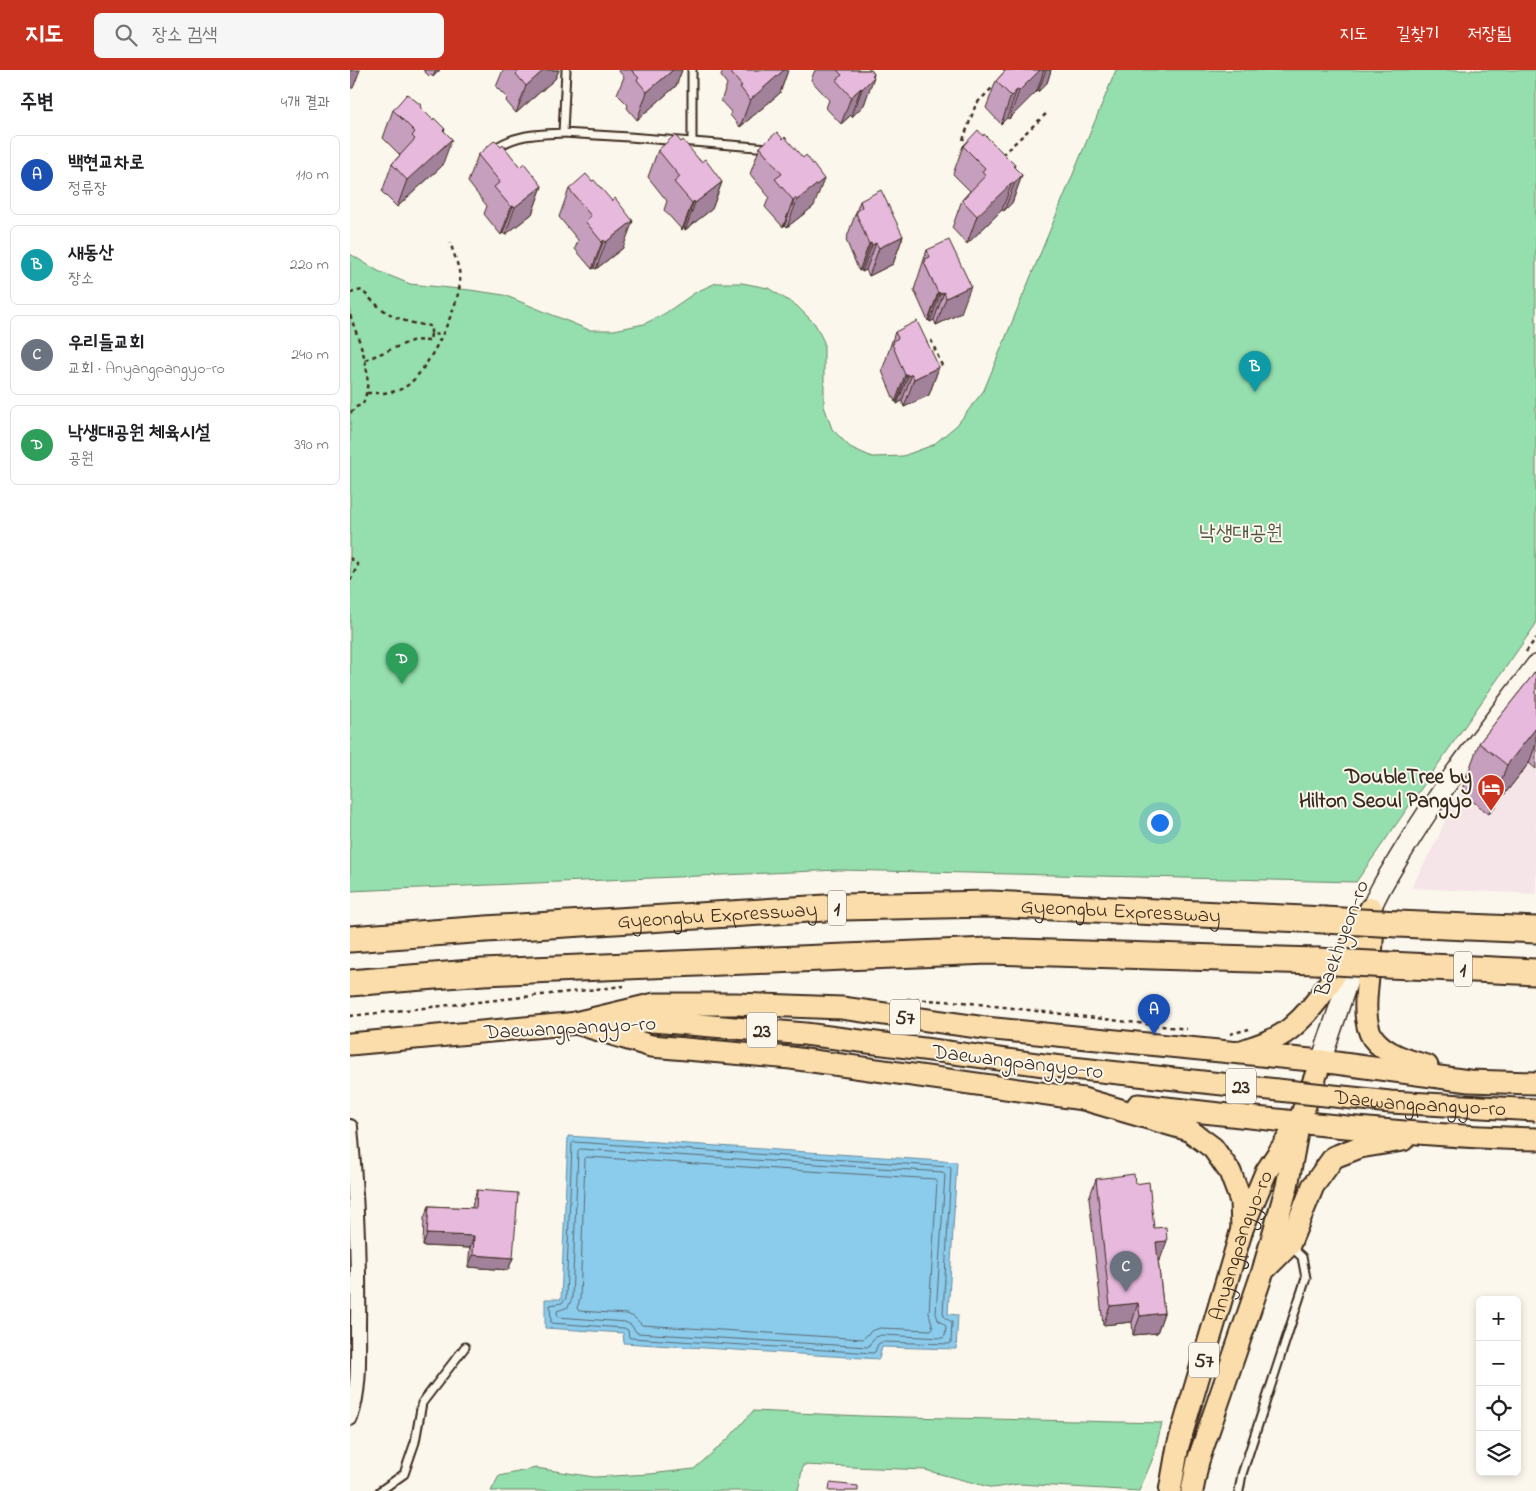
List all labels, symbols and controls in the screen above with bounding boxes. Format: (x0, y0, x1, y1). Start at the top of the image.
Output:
search box (94, 13, 444, 58)
text: 지도 (25, 18, 64, 53)
icon: search (112, 21, 140, 49)
text: 장소 검색 (152, 22, 218, 49)
text: 지도 (1339, 22, 1368, 48)
text: 길찾기 (1396, 22, 1440, 48)
text: 저장됨 (1468, 22, 1511, 48)
text: 주변 (20, 88, 54, 118)
text: 4개 결과 (281, 91, 330, 115)
text: 백현교차로 (68, 150, 144, 177)
text: A (32, 163, 42, 187)
text: 110 m (295, 163, 329, 187)
text: 정류장 (68, 177, 107, 201)
text: 새동산 (68, 240, 114, 267)
text: B (32, 253, 42, 277)
text: 220 m (290, 253, 329, 277)
text: 장소 (68, 267, 94, 291)
text: 우리들교회 (68, 330, 144, 357)
text: C (33, 343, 41, 367)
text: 240 m (291, 343, 329, 367)
pin: B (1239, 351, 1271, 392)
text: 교회 · Anyangpangyo-ro (68, 357, 225, 381)
text: 낙생대공원 체육시설 (68, 420, 210, 447)
text: D (31, 433, 43, 457)
text: 390 m (294, 433, 329, 457)
text: 공원 (68, 447, 94, 471)
park label: 낙생대공원 (1199, 519, 1283, 549)
pin: D (386, 643, 418, 684)
place label: DoubleTree by Hilton Seoul Pangyo (1299, 763, 1472, 819)
hotel icon: DoubleTree by Hilton Seoul Pangyo (1476, 773, 1506, 812)
your location (1147, 810, 1173, 836)
street label: Baekhyeon-ro (1308, 876, 1380, 1003)
road number: 1 (828, 890, 846, 926)
street label: Gyeongbu Expressway (1020, 892, 1221, 934)
street label: Gyeongbu Expressway (616, 896, 818, 939)
road number: 1 (1454, 952, 1472, 986)
pin: A (1138, 994, 1170, 1035)
road number: 57 (890, 1000, 920, 1034)
street label: Daewangpangyo-ro (482, 1010, 657, 1051)
road number: 23 (747, 1012, 777, 1048)
street label: Daewangpangyo-ro (929, 1037, 1105, 1090)
road number: 23 (1226, 1068, 1256, 1104)
street label: Daewangpangyo-ro (1332, 1083, 1507, 1125)
street label: Anyangpangyo-ro (1203, 1166, 1282, 1325)
pin: C (1110, 1251, 1142, 1292)
map controls (1476, 1296, 1521, 1476)
button: + (1476, 1296, 1521, 1341)
button: − (1476, 1341, 1521, 1386)
road number: 57 (1189, 1342, 1219, 1378)
button: locate (1476, 1386, 1521, 1431)
button: layers (1476, 1431, 1521, 1476)

